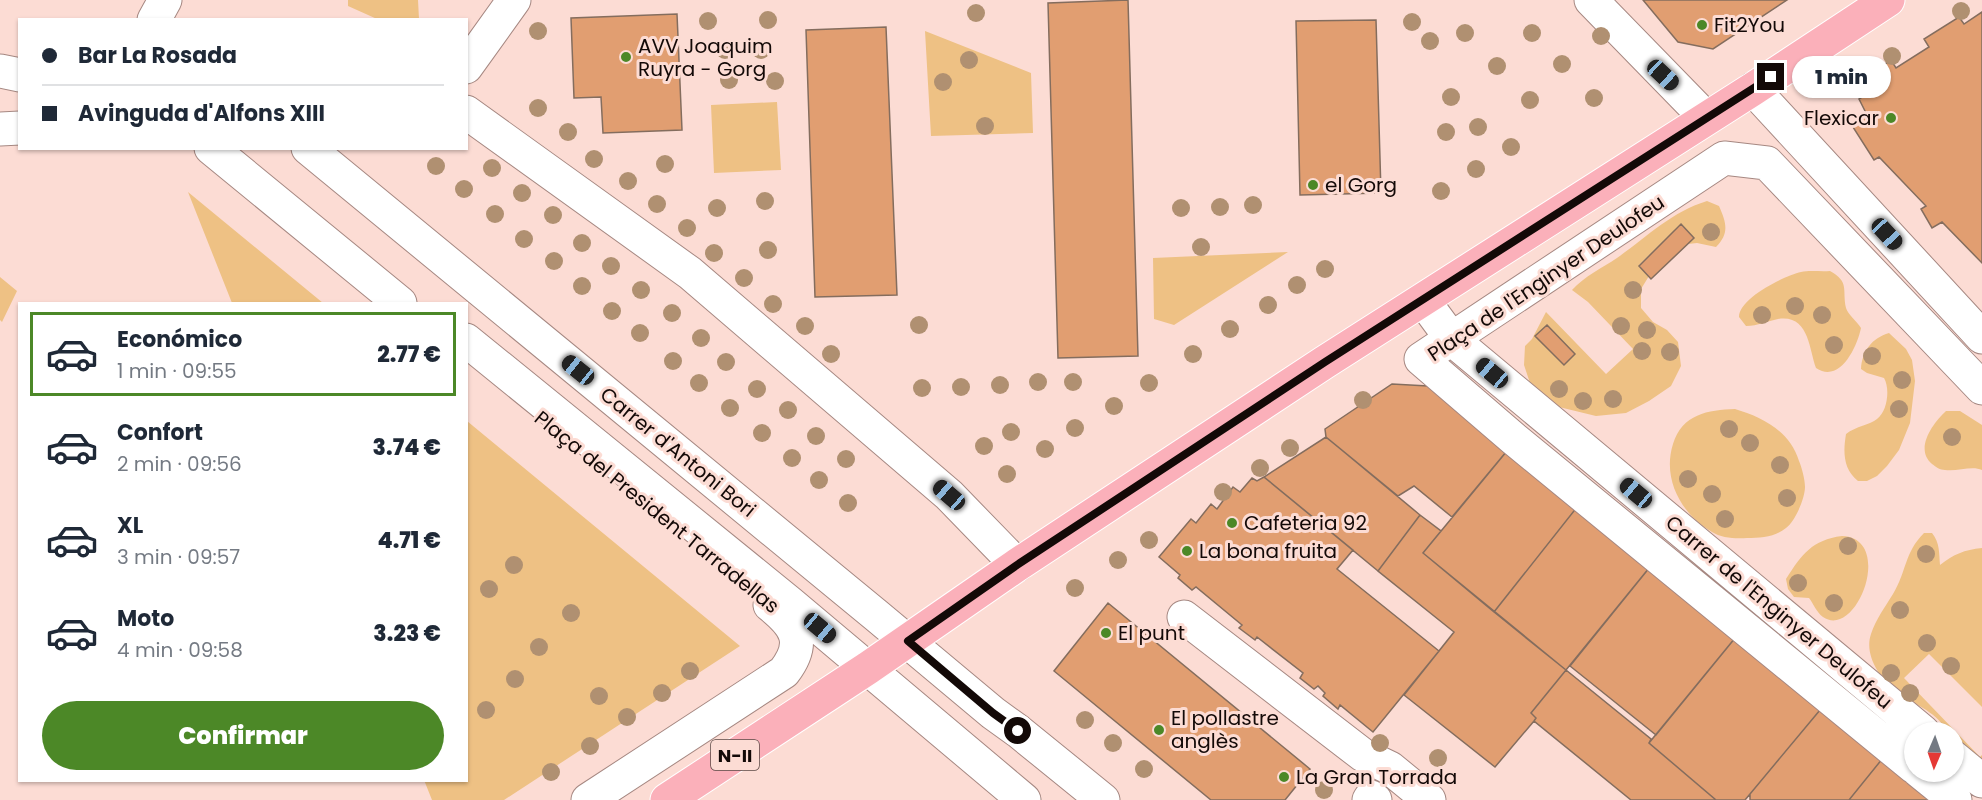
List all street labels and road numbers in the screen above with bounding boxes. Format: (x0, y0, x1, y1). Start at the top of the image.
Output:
street label: Plaça de l'Enginyer Deulofeu (1422, 188, 1670, 368)
street label: Carrer d'Antoni Bori (594, 381, 762, 523)
street label: Plaça del President Tarradellas (529, 404, 785, 620)
street label: Carrer de l'Enginyer Deulofeu (1660, 509, 1898, 715)
road number: N-II (711, 740, 759, 770)

